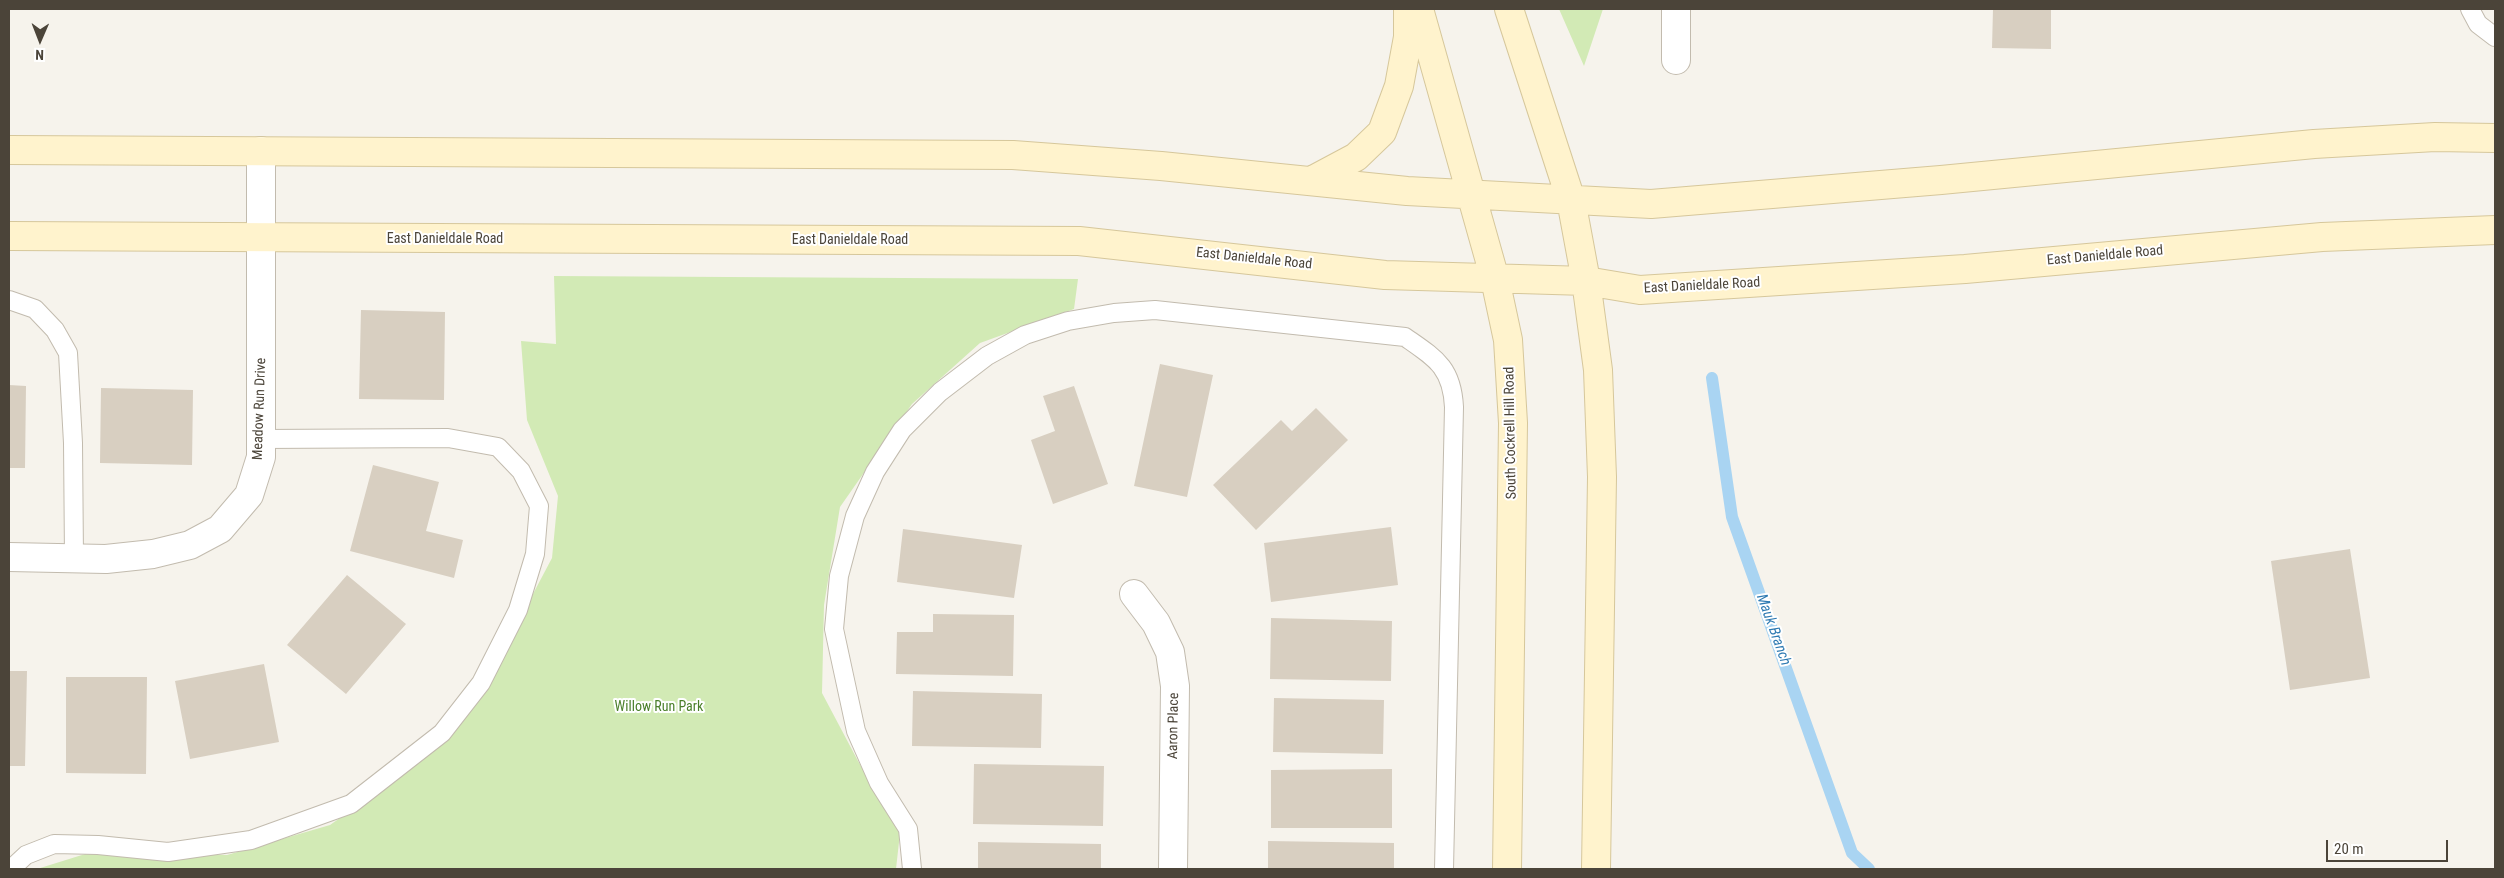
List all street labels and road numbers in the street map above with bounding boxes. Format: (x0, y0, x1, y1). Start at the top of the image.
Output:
street label: East Danieldale Road (387, 231, 503, 247)
street label: East Danieldale Road (792, 232, 908, 248)
street label: East Danieldale Road (2046, 243, 2164, 269)
street label: East Danieldale Road (1195, 245, 1313, 273)
street label: East Danieldale Road (1643, 275, 1761, 297)
street label: Meadow Run Drive (250, 358, 270, 460)
street label: South Cockrell Hill Road (1501, 366, 1521, 500)
street label: Aaron Place (1165, 693, 1183, 759)

